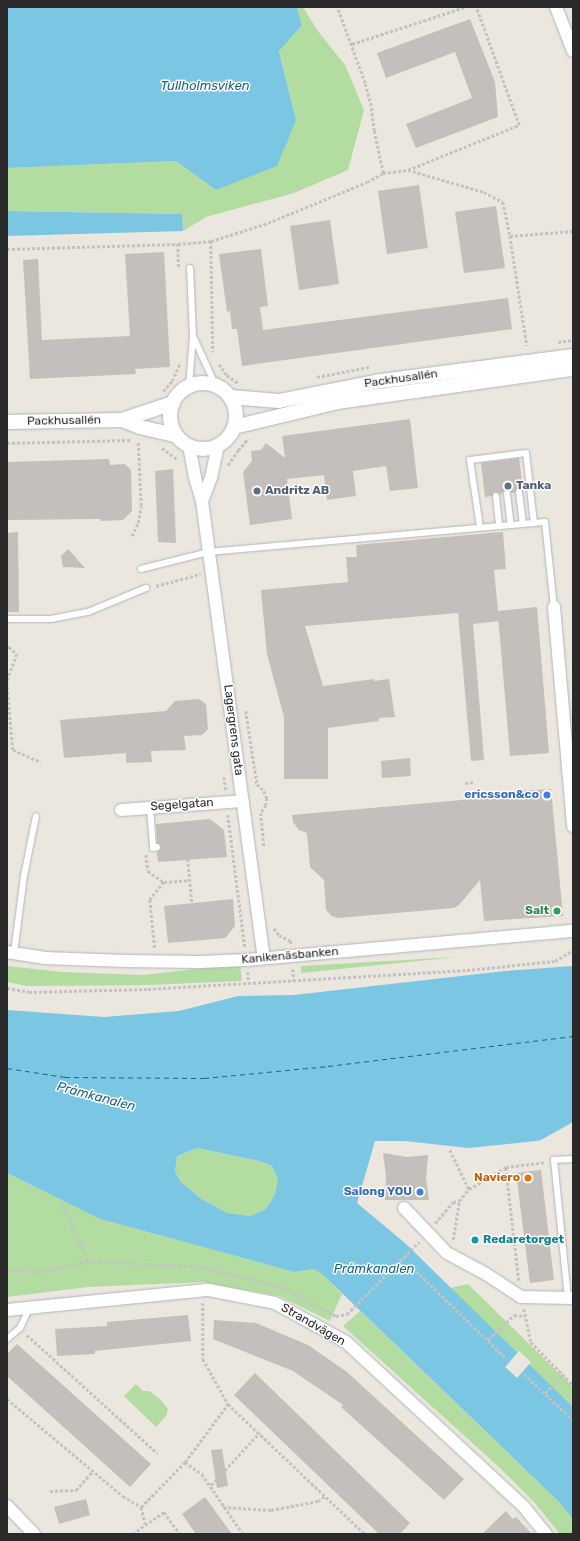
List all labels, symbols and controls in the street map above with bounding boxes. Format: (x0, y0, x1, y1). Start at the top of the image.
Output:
water label: Tullholmsviken (160, 78, 250, 94)
street label: Packhusallén (363, 367, 439, 391)
street label: Packhusallén (27, 413, 101, 429)
place label: Tanka (516, 479, 551, 493)
marker: Tanka (503, 481, 513, 491)
place label: Andritz AB (265, 484, 330, 498)
marker: Andritz AB (252, 486, 262, 496)
street label: Lagergrens gata (220, 684, 246, 776)
place label: ericsson&co (464, 788, 539, 802)
marker: ericsson&co (542, 790, 552, 800)
street label: Segelgatan (150, 796, 214, 814)
place label: Salt (525, 904, 549, 918)
marker: Salt (552, 906, 562, 916)
street label: Kanikenäsbanken (241, 945, 339, 967)
water label: Pråmkanalen (55, 1079, 137, 1115)
place label: Naviero (474, 1171, 520, 1185)
marker: Naviero (523, 1173, 533, 1183)
place label: Salong YOU (343, 1185, 412, 1199)
marker: Salong YOU (415, 1187, 425, 1197)
place label: Redaretorget (483, 1233, 564, 1247)
marker: Redaretorget (470, 1235, 480, 1245)
water label: Pråmkanalen (334, 1261, 414, 1277)
street label: Strandvägen (278, 1301, 348, 1349)

